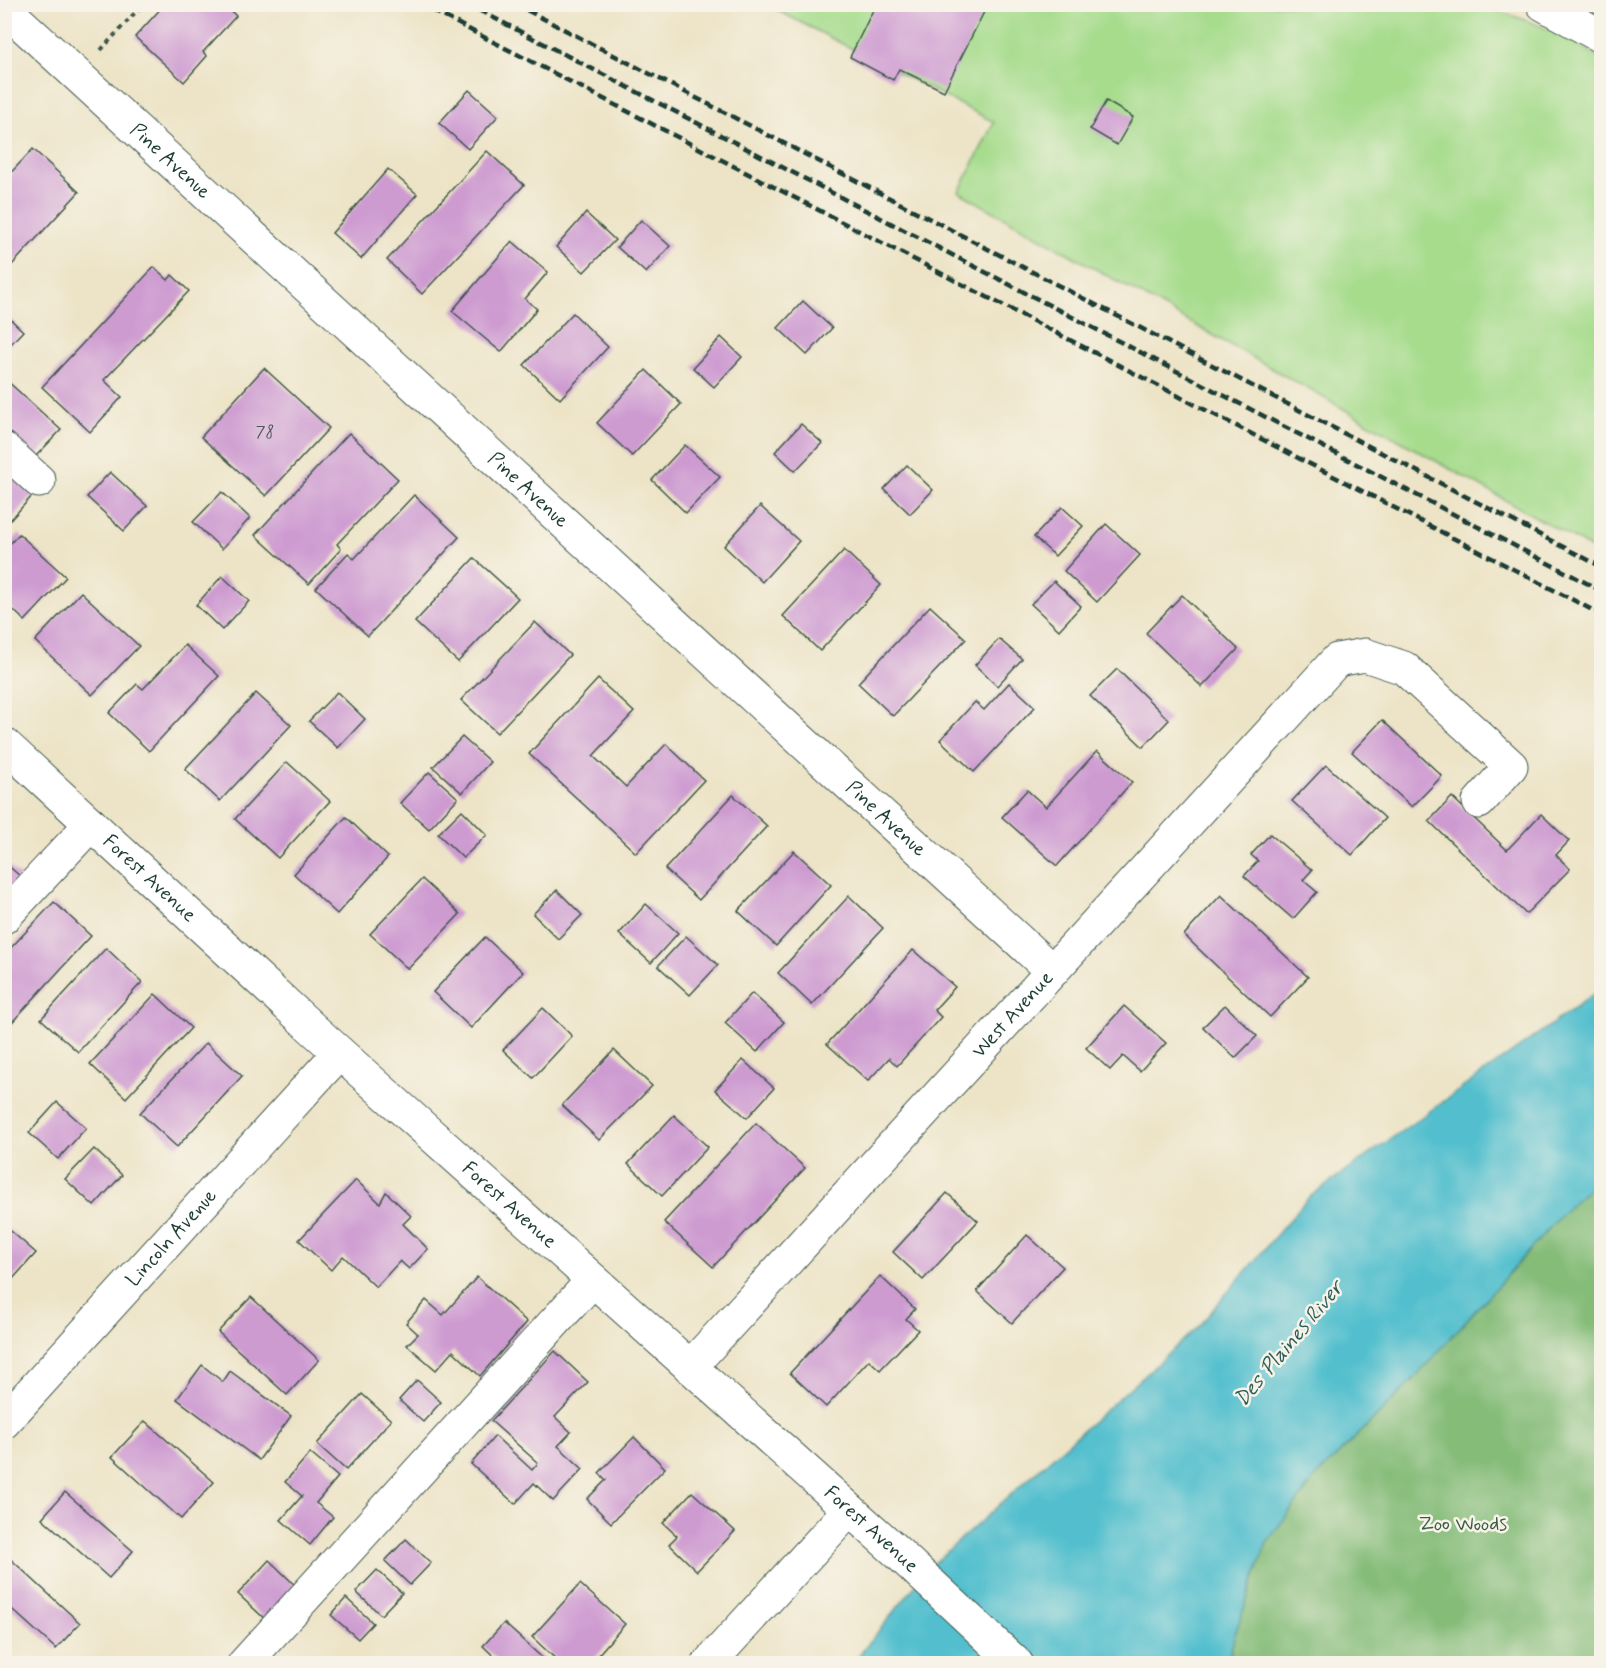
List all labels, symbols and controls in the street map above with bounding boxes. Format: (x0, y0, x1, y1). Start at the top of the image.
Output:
street label: Pine Avenue (124, 117, 217, 205)
house number: 78 (256, 422, 274, 443)
street label: Pine Avenue (482, 446, 575, 534)
street label: Pine Avenue (840, 775, 932, 863)
street label: Forest Avenue (97, 828, 202, 928)
street label: West Avenue (966, 965, 1060, 1064)
street label: Forest Avenue (456, 1155, 563, 1255)
street label: Lincoln Avenue (120, 1183, 223, 1292)
water label: Des Plaines River (1228, 1273, 1352, 1413)
street label: Forest Avenue (818, 1480, 925, 1579)
park label: Zoo Woods (1419, 1511, 1507, 1538)

